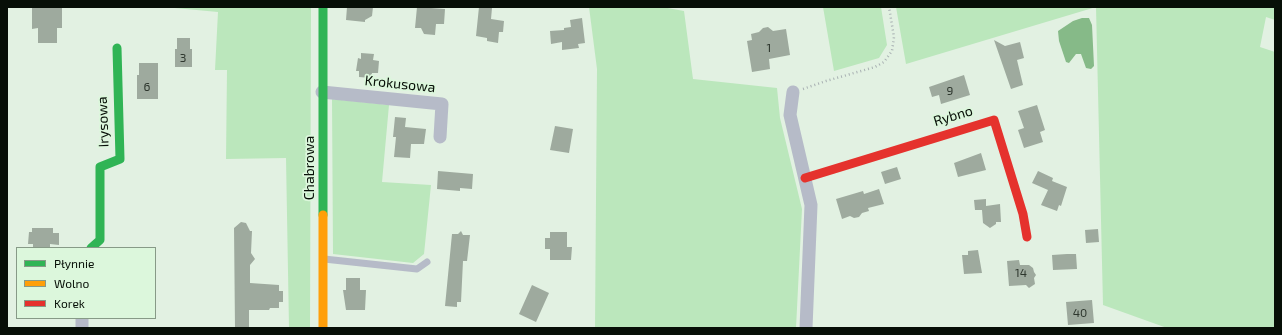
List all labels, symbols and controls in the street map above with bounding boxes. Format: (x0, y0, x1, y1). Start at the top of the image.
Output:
house number: 1 (767, 41, 771, 55)
house number: 3 (180, 51, 186, 65)
street label: Krokusowa (364, 72, 436, 96)
house number: 6 (144, 80, 150, 94)
house number: 9 (947, 84, 953, 98)
street label: Irysowa (94, 96, 112, 148)
street label: Rybno (931, 102, 975, 130)
street label: Chabrowa (301, 136, 317, 200)
legend (16, 247, 156, 319)
text: Płynnie (54, 256, 94, 270)
house number: 14 (1015, 266, 1027, 280)
text: Wolno (54, 276, 89, 290)
text: Korek (54, 296, 85, 310)
house number: 40 (1073, 306, 1087, 320)

